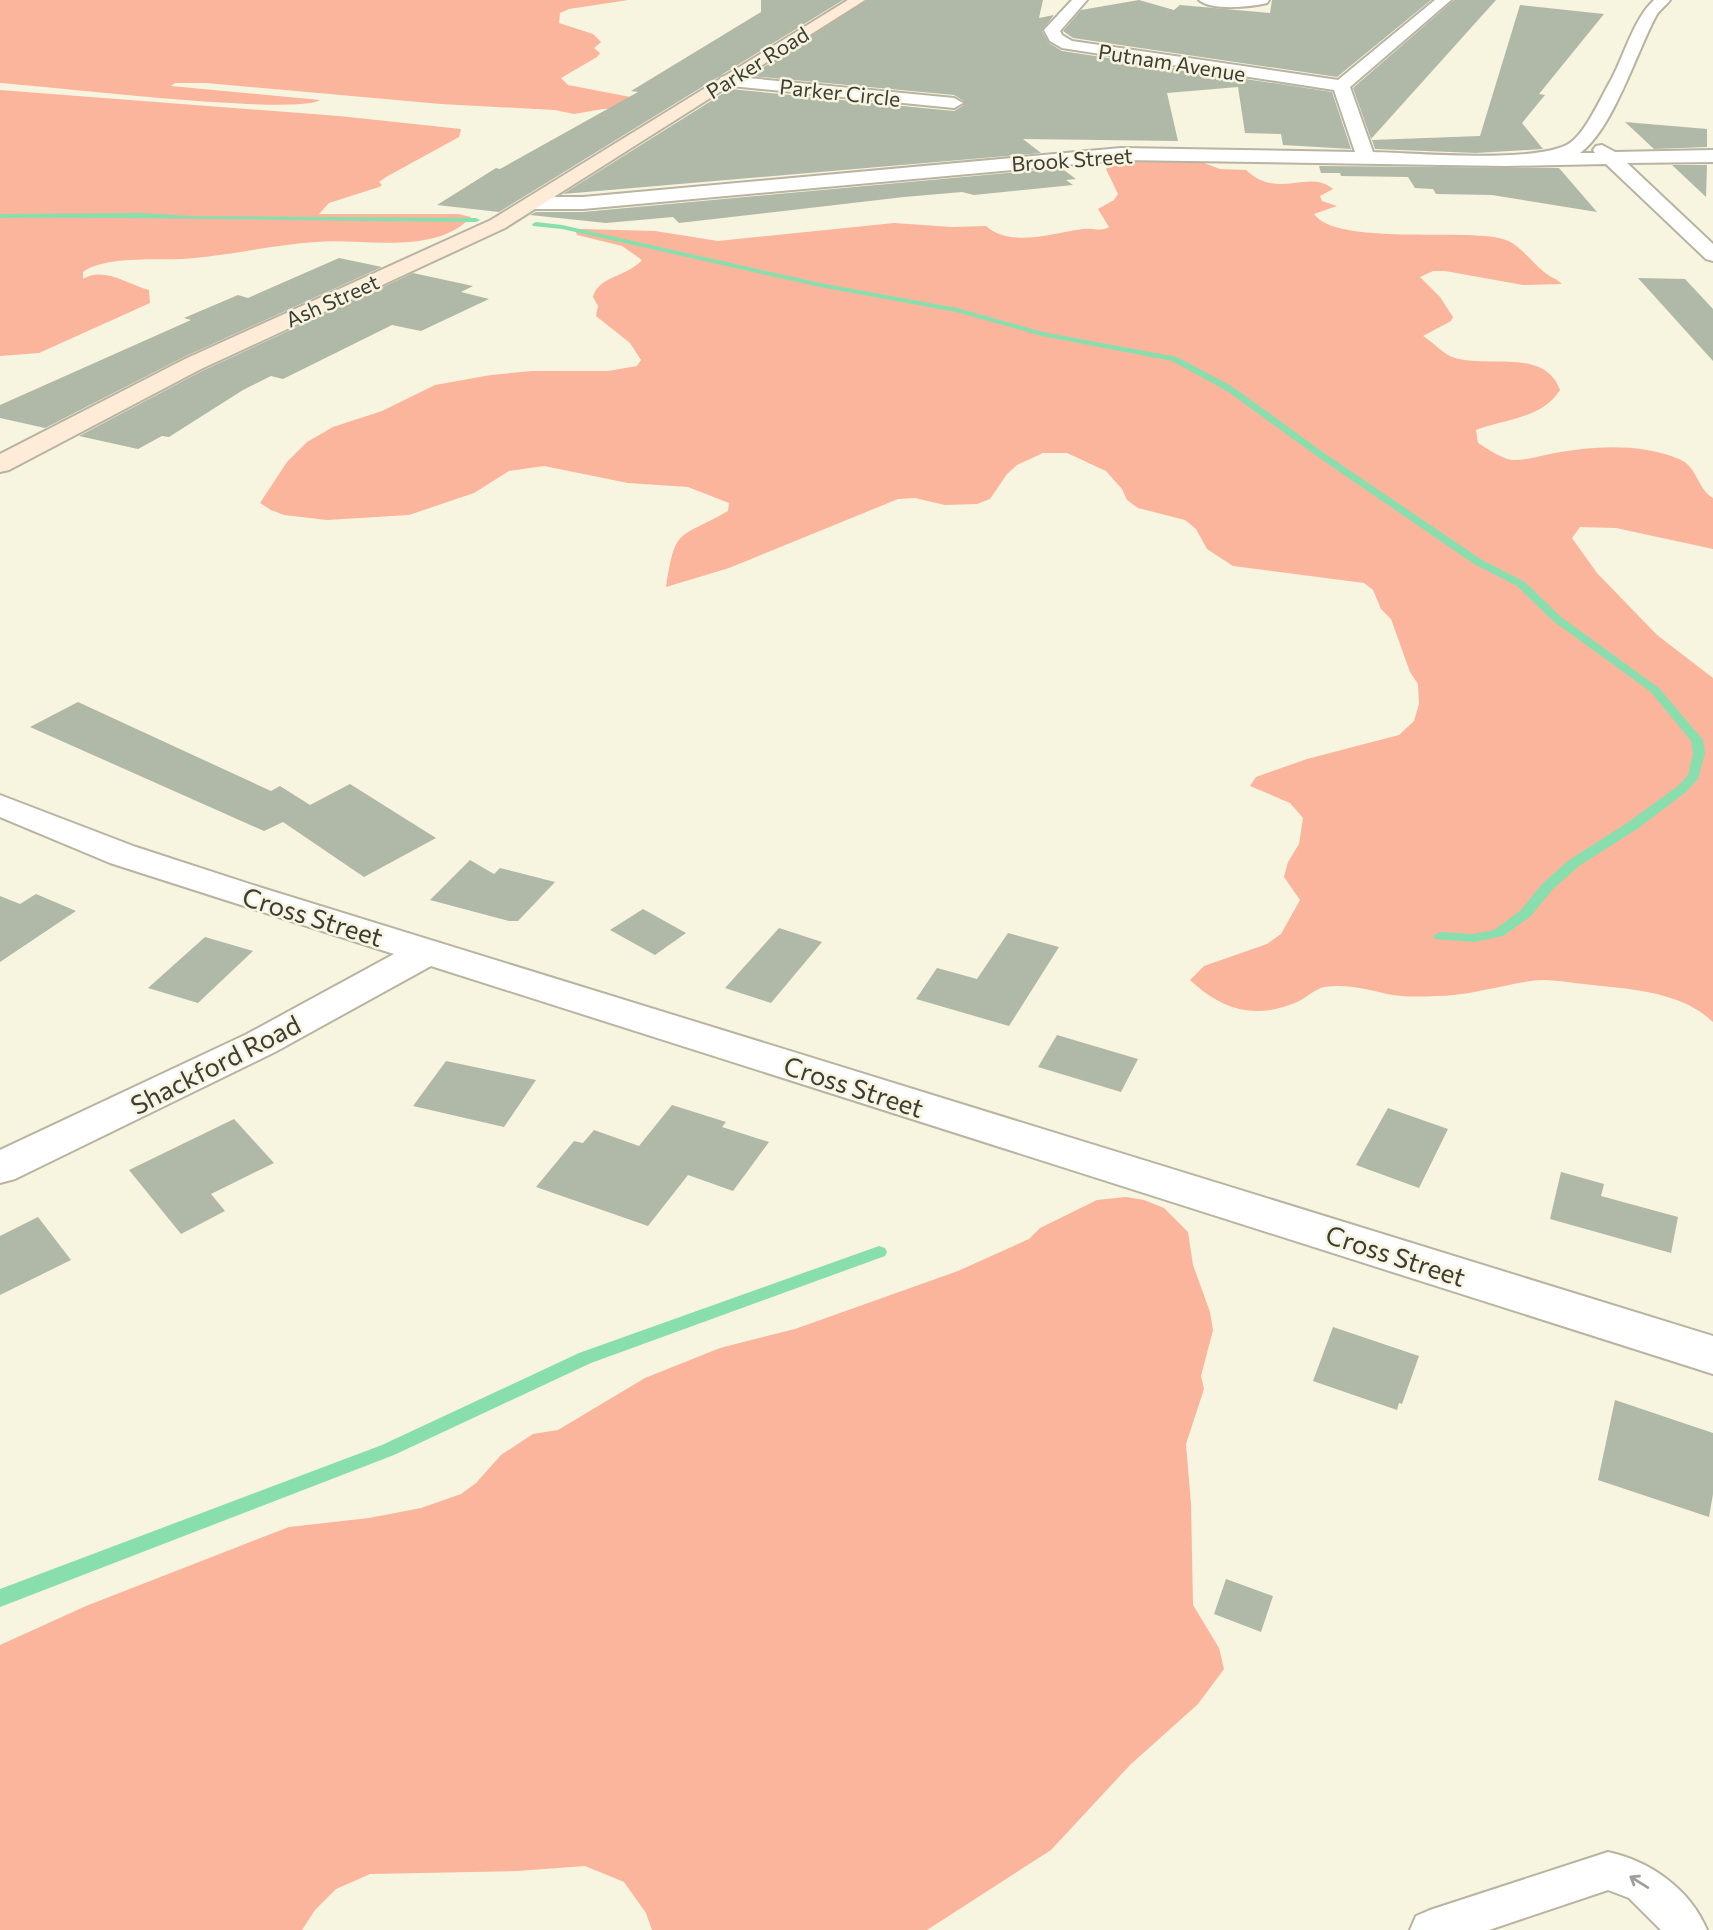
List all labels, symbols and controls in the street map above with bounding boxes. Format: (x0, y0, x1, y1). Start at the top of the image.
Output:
street label: Parker Road (701, 21, 813, 103)
street label: Putnam Avenue (1097, 38, 1247, 86)
street label: Parker Circle (778, 73, 902, 111)
street label: Brook Street (1011, 142, 1133, 176)
street label: Ash Street (281, 268, 383, 332)
street label: Cross Street (239, 880, 387, 952)
street label: Shackford Road (125, 1008, 305, 1120)
street label: Cross Street (780, 1049, 928, 1123)
street label: Cross Street (1322, 1218, 1470, 1292)
one-way arrow (1630, 1874, 1650, 1888)

